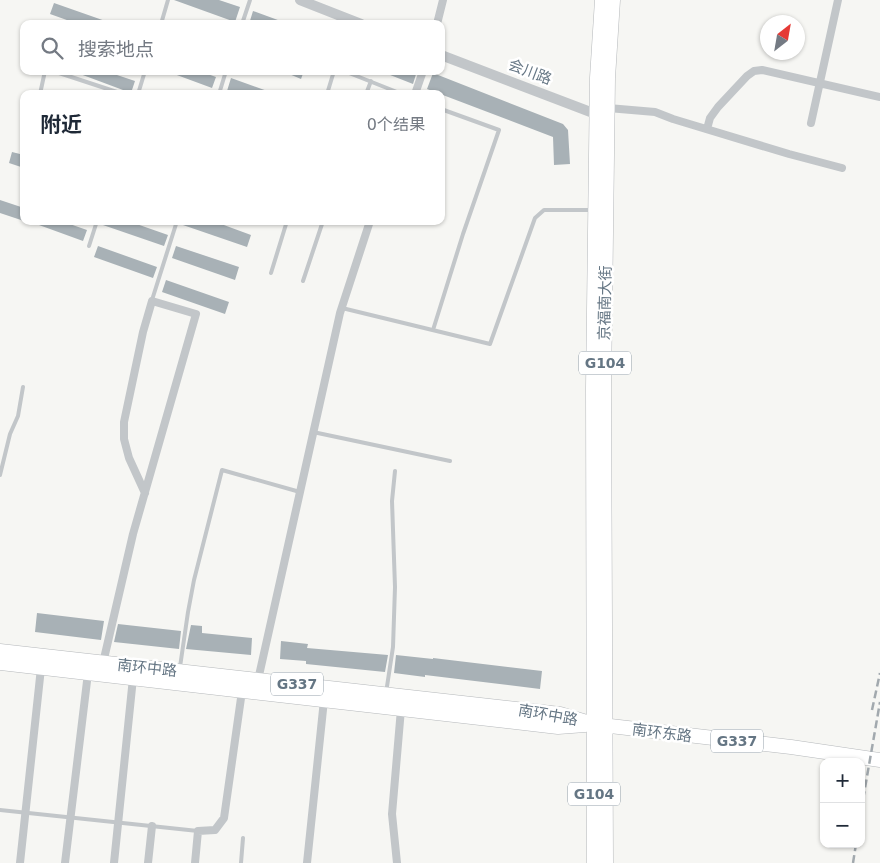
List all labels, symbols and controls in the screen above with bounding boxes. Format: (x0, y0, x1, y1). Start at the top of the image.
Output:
north arrow (760, 15, 805, 60)
search box (20, 20, 445, 75)
icon: search (38, 34, 66, 62)
text: 搜索地点 (78, 38, 154, 60)
street label: 会川路 (506, 56, 554, 88)
text: 附近 (40, 113, 82, 137)
text: 0个结果 (367, 115, 425, 134)
street label: 京福南大街 (595, 265, 615, 341)
road number: G104 (579, 352, 631, 374)
street label: 南环中路 (116, 656, 178, 680)
road number: G337 (271, 672, 323, 696)
street label: 南环中路 (517, 701, 579, 729)
street label: 南环东路 (631, 720, 693, 746)
road number: G337 (711, 729, 763, 752)
map controls (820, 758, 865, 848)
button: + (820, 758, 865, 803)
road number: G104 (568, 782, 620, 806)
button: − (820, 803, 865, 848)

